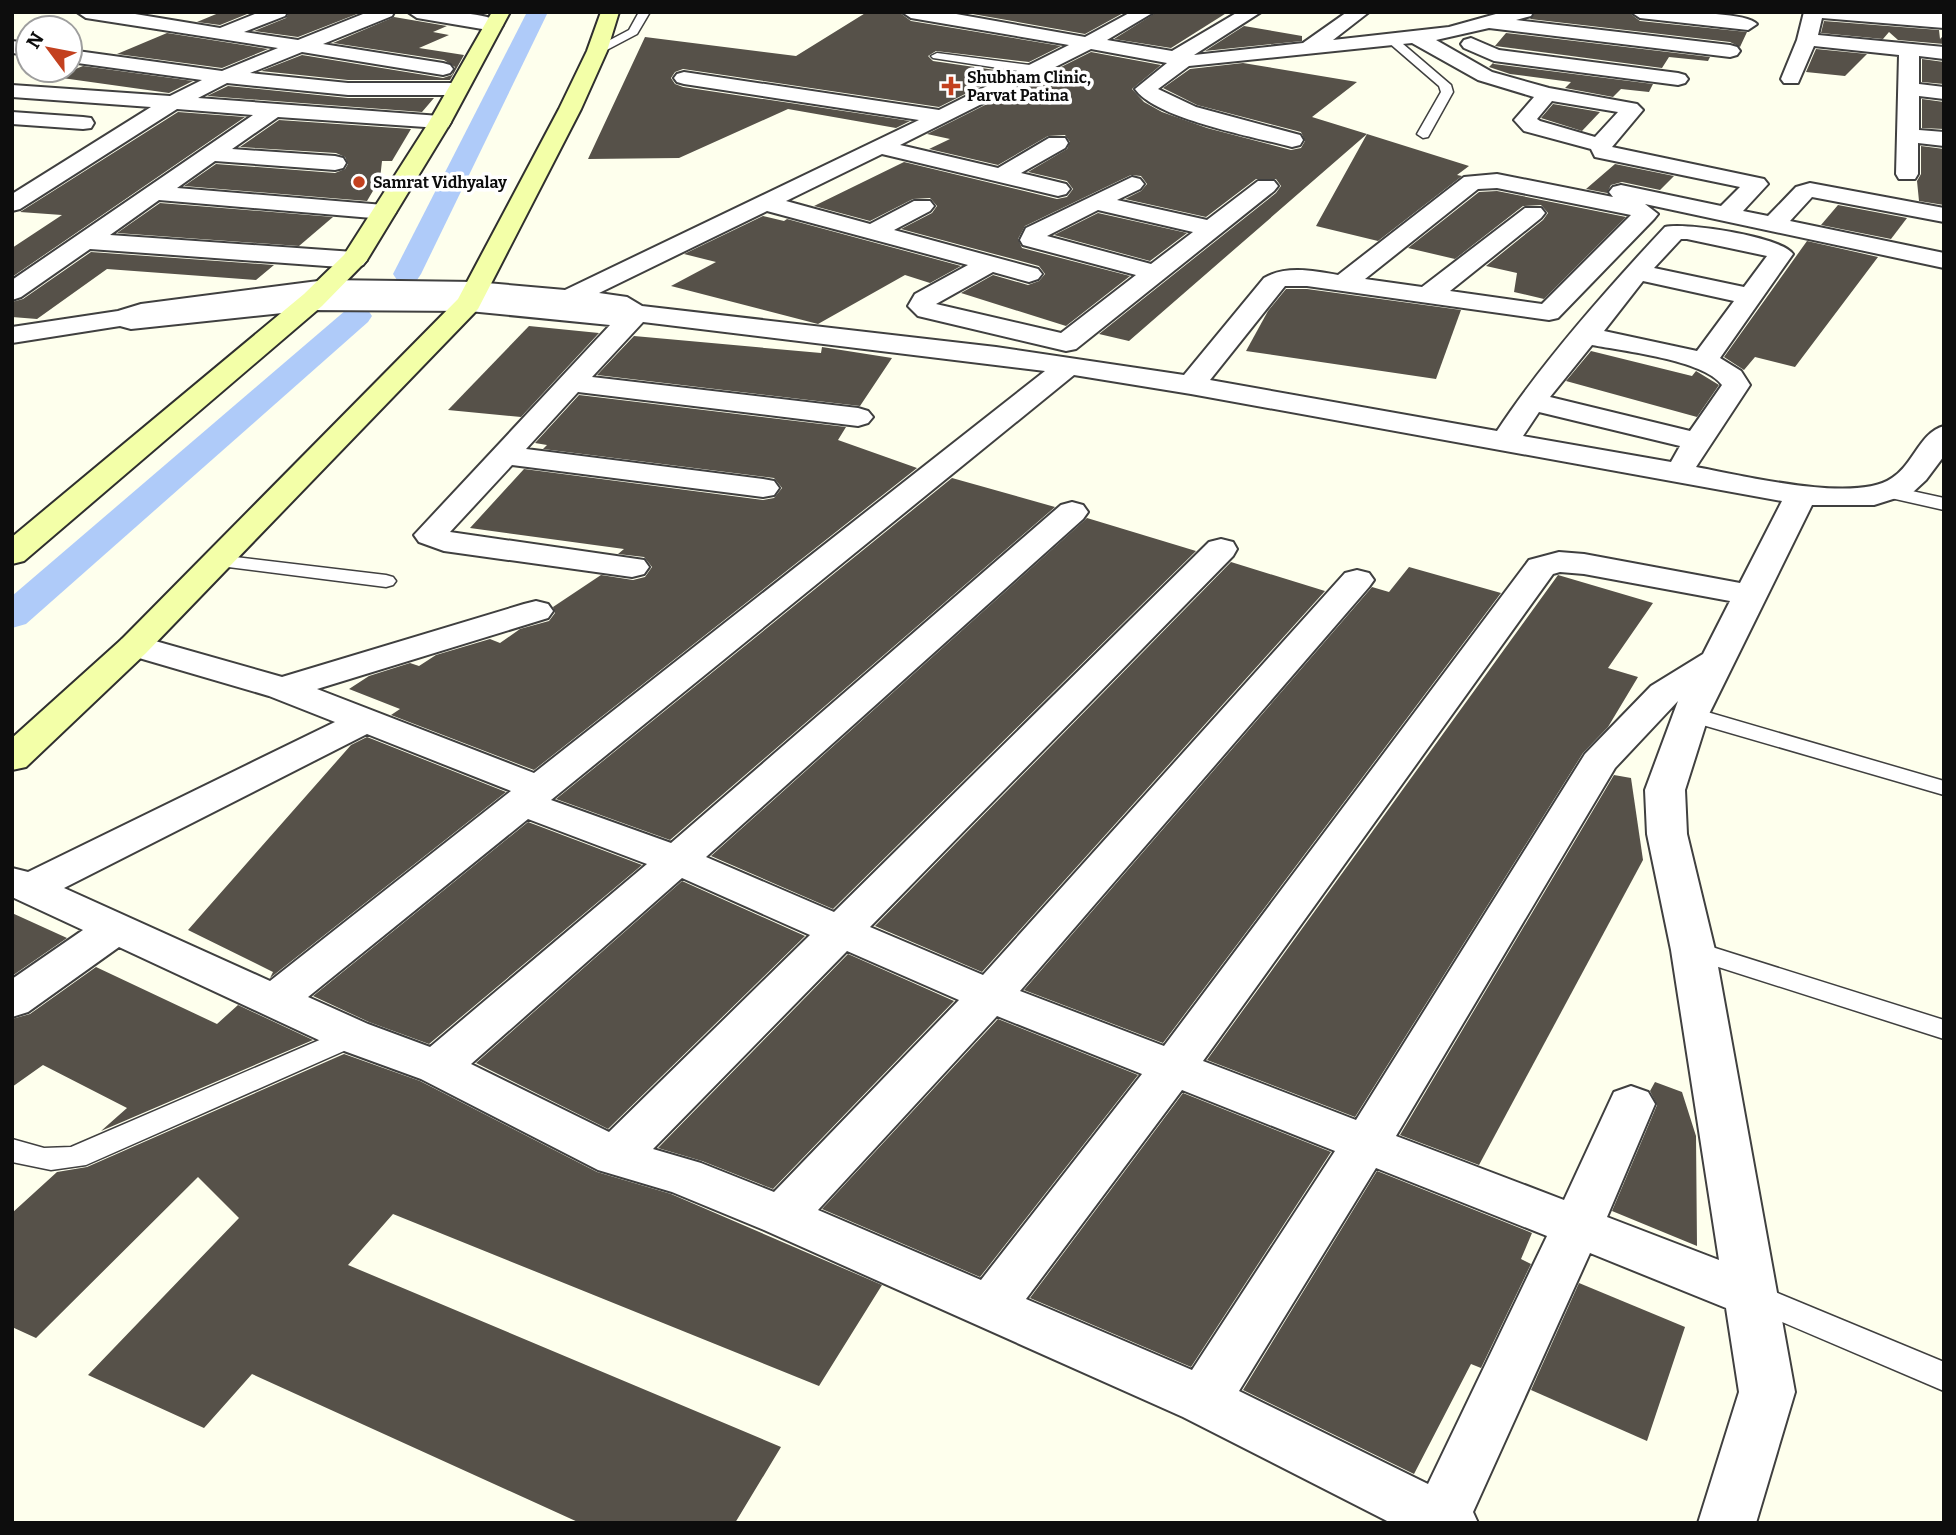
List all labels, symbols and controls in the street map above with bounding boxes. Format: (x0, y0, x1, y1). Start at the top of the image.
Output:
north arrow (14, 14, 84, 84)
text: N (21, 28, 49, 53)
place label: Shubham Clinic, Parvat Patina (967, 68, 1091, 105)
marker: Shubham Clinic, Parvat Patina (941, 76, 961, 96)
place label: Samrat Vidhyalay (373, 173, 507, 192)
marker: Samrat Vidhyalay (351, 174, 367, 190)

